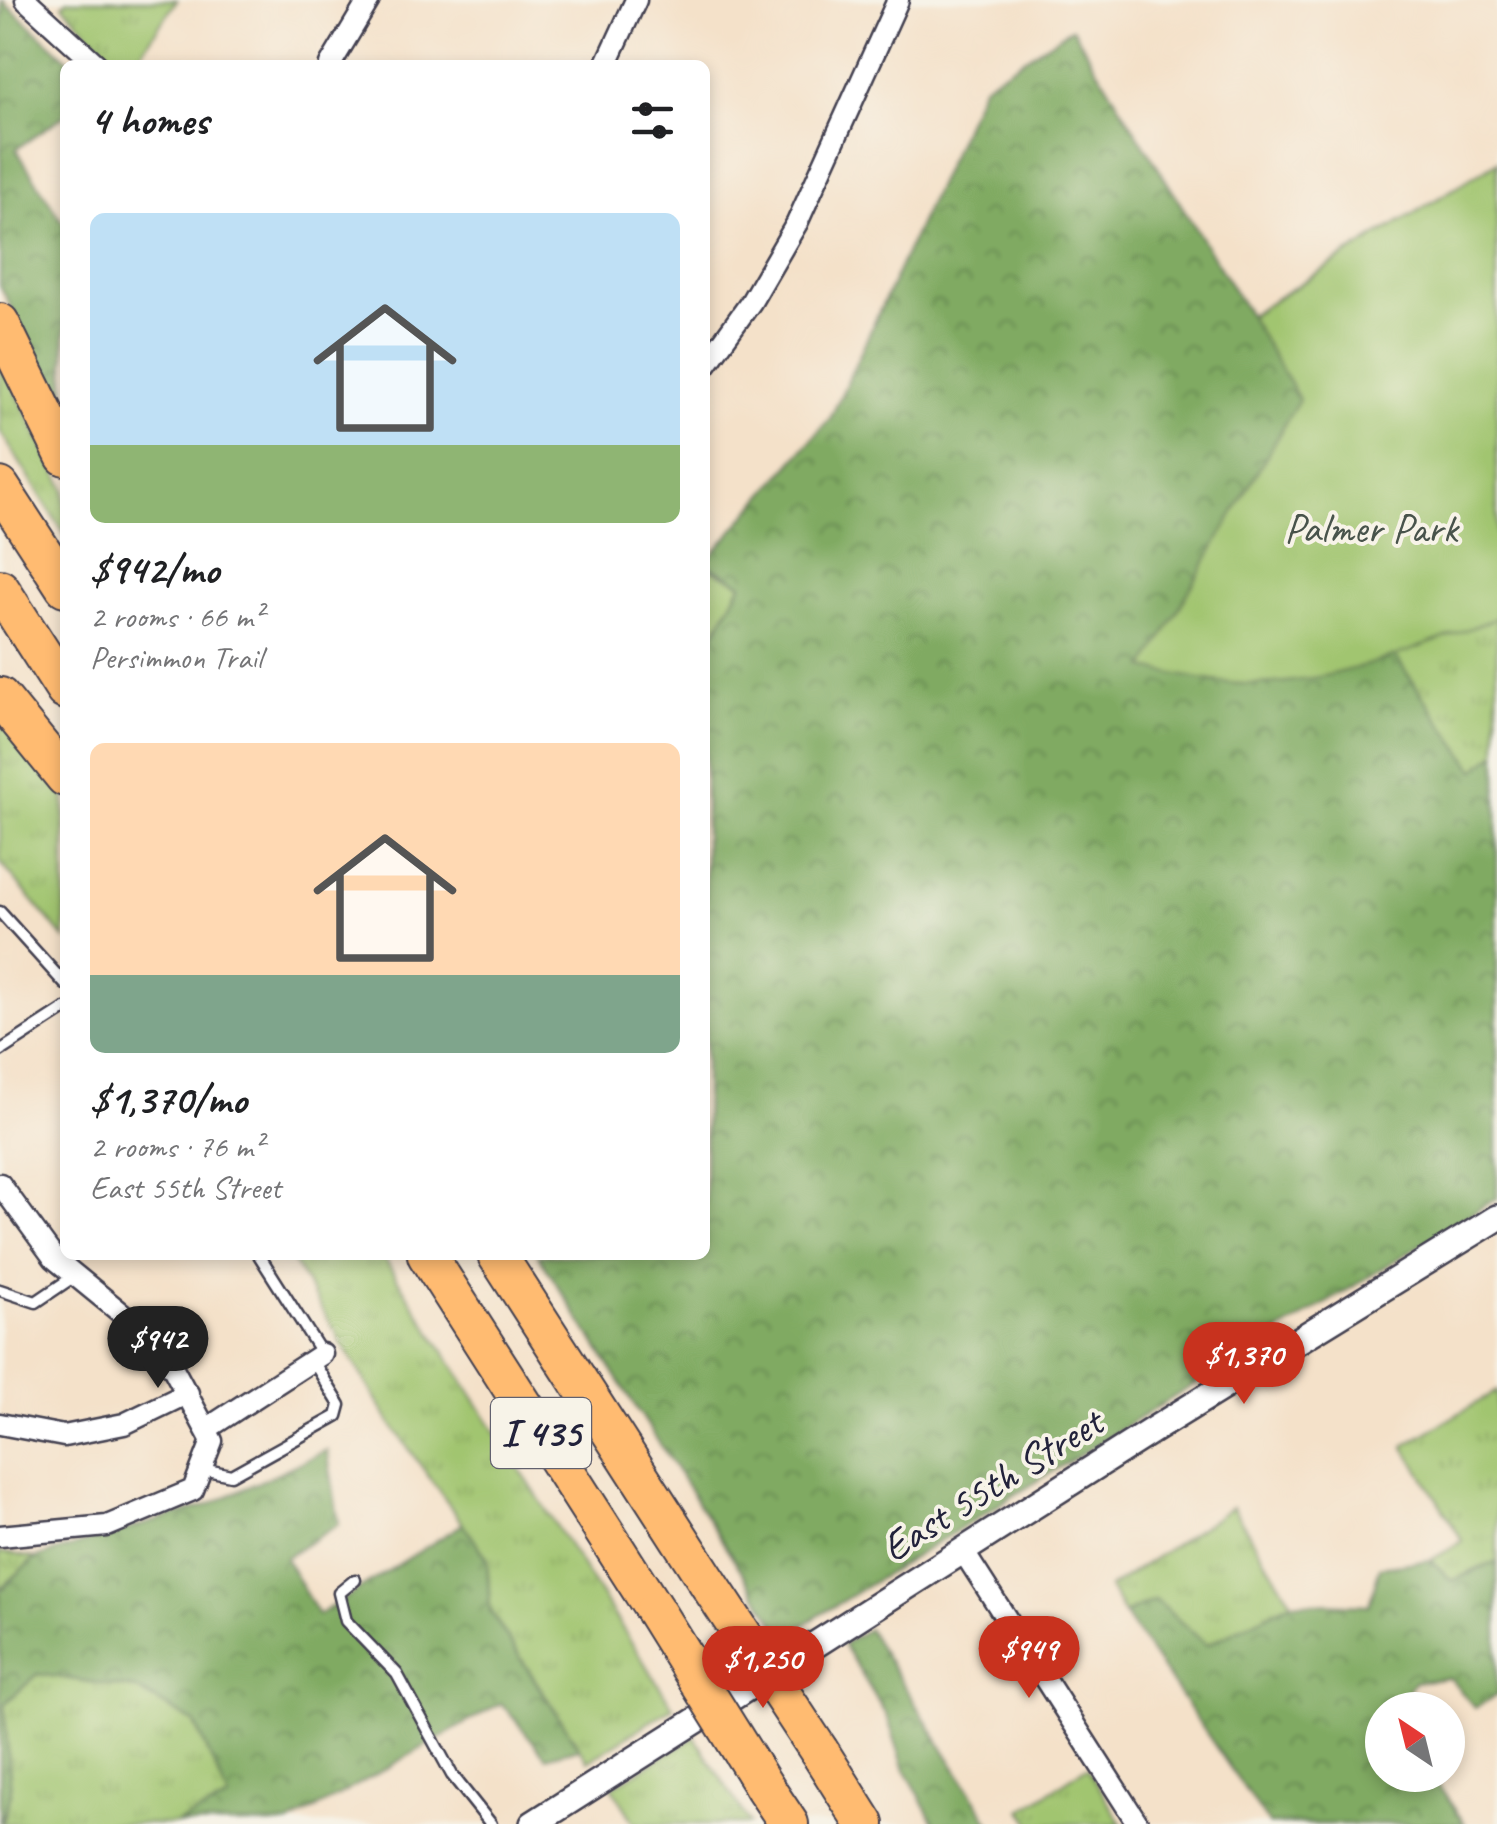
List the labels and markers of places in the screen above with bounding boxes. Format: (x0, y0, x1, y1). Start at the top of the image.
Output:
pin: $942 (99, 1306, 217, 1391)
pin: $1,370 (1163, 1322, 1325, 1407)
pin: $949 (970, 1616, 1088, 1701)
pin: $1,250 (682, 1626, 844, 1711)

